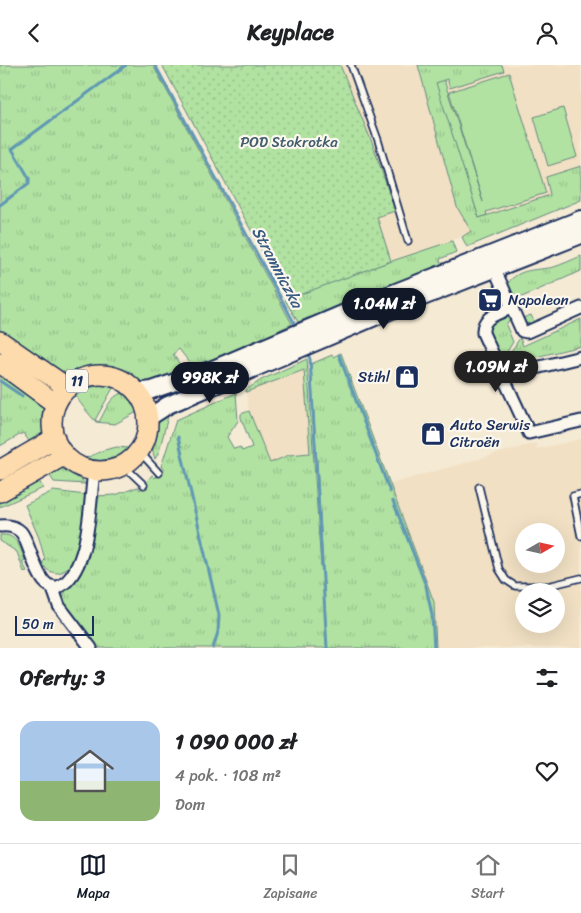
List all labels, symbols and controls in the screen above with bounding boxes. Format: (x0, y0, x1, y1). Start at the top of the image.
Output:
text: Keyplace (247, 13, 334, 52)
icon: back (20, 19, 48, 47)
icon: person (533, 19, 561, 47)
park label: POD Stokrotka (240, 129, 338, 155)
water label: Stramniczka (244, 221, 312, 315)
pin: 1.04M zł (332, 287, 436, 330)
supermarket icon: Napoleon (477, 287, 503, 313)
place label: Napoleon (508, 287, 569, 313)
text: 1.04M zł (353, 289, 415, 318)
pin: 1.09M zł (444, 351, 548, 393)
text: 1.09M zł (465, 352, 527, 381)
pin: 998K zł (164, 361, 256, 404)
text: 998K zł (182, 363, 238, 392)
place label: Stihl (358, 364, 391, 390)
shop icon: Stihl (394, 364, 420, 390)
road number: 11 (66, 369, 88, 393)
place label: Auto Serwis Citroën (449, 412, 530, 455)
shop icon: Auto Serwis Citroën (420, 421, 446, 447)
north arrow (515, 523, 565, 573)
map controls (515, 523, 565, 633)
button: layers (515, 583, 565, 633)
text: 50 m (22, 612, 54, 637)
scale bar (15, 613, 94, 636)
text: Oferty: 3 (20, 659, 105, 697)
icon: filters (533, 664, 561, 692)
text: 1 090 000 zł (175, 723, 297, 761)
icon: home (60, 741, 120, 801)
icon: heart (533, 757, 561, 785)
text: 4 pok. · 108 m² (175, 761, 281, 790)
text: Dom (175, 790, 205, 819)
tab: Mapa (77, 851, 110, 906)
tab: Zapisane (263, 851, 317, 906)
tab: Start (471, 851, 504, 906)

